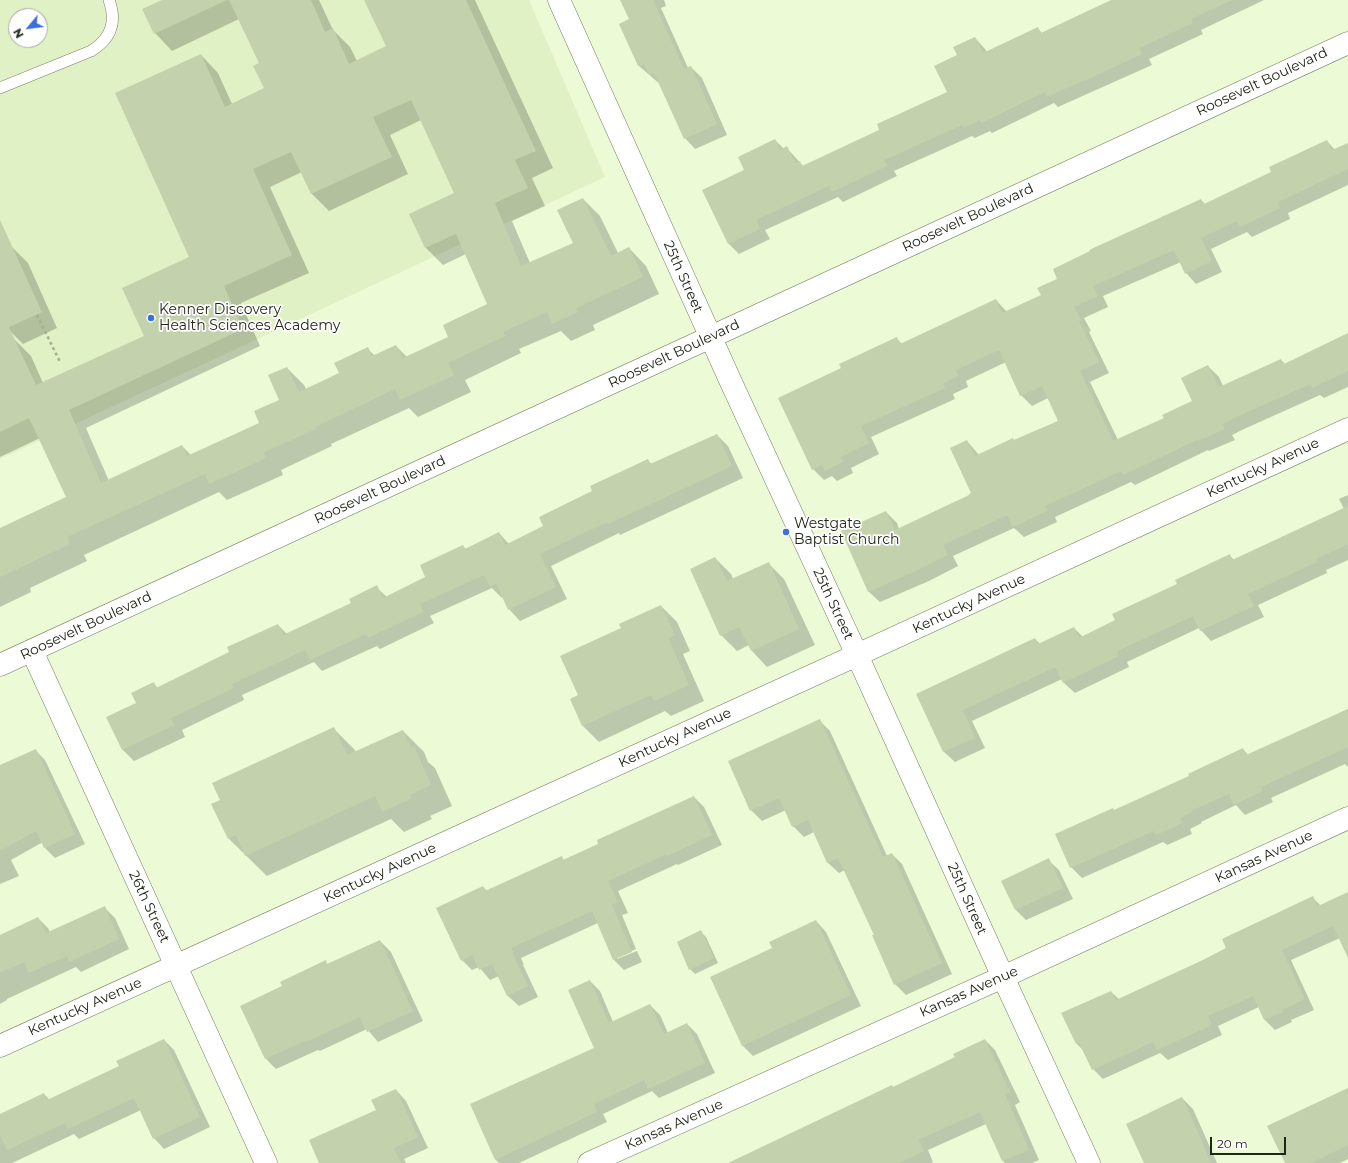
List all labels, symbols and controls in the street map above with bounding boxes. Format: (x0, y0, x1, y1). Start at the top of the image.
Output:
north arrow (8, 8, 48, 48)
text: N (10, 26, 27, 41)
street label: Roosevelt Boulevard (1194, 44, 1330, 120)
street label: Roosevelt Boulevard (900, 180, 1036, 256)
street label: 25th Street (660, 238, 706, 316)
place label: Kenner Discovery Health Sciences Academy (159, 302, 340, 334)
marker: Kenner Discovery Health Sciences Academy (146, 313, 156, 323)
street label: Roosevelt Boulevard (606, 316, 742, 392)
street label: Kentucky Avenue (1204, 434, 1322, 502)
street label: Roosevelt Boulevard (312, 452, 448, 528)
place label: Westgate Baptist Church (794, 516, 899, 548)
marker: Westgate Baptist Church (781, 527, 791, 537)
street label: 25th Street (809, 566, 857, 642)
street label: Kentucky Avenue (910, 570, 1028, 638)
street label: Roosevelt Boulevard (18, 588, 154, 664)
street label: Kentucky Avenue (616, 704, 734, 772)
street label: Kansas Avenue (1212, 827, 1316, 887)
street label: Kentucky Avenue (321, 839, 439, 907)
street label: 25th Street (944, 860, 990, 938)
street label: 26th Street (125, 868, 173, 946)
street label: Kansas Avenue (917, 963, 1021, 1021)
street label: Kentucky Avenue (26, 974, 144, 1040)
street label: Kansas Avenue (622, 1096, 726, 1154)
scale bar (1212, 1129, 1288, 1155)
text: 20 m (1217, 1136, 1248, 1151)

